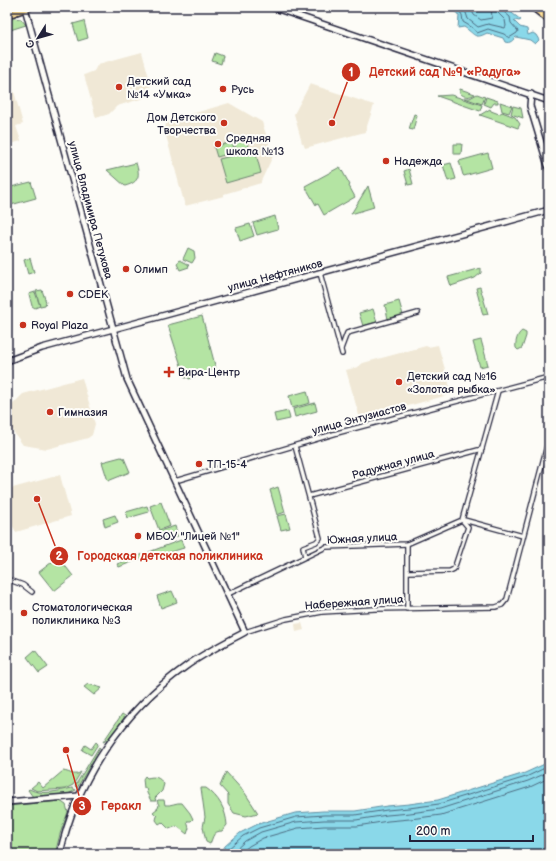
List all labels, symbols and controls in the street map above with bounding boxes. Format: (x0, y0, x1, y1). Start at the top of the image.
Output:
north arrow (18, 18, 58, 58)
text: С (23, 36, 38, 51)
callout: Детский сад №9 «Радуга» (341, 60, 529, 84)
text: 1 (348, 65, 354, 80)
text: Детский сад №9 «Радуга» (369, 65, 521, 80)
place label: Детский сад №14 «Умка» (127, 75, 191, 101)
marker: Детский сад №14 «Умка» (114, 82, 124, 92)
place label: Русь (231, 83, 254, 96)
marker: Русь (218, 84, 228, 94)
place label: Дом Детского Творчества (147, 111, 216, 137)
marker: Дом Детского Творчества (219, 118, 229, 128)
place label: Средняя школа №13 (226, 132, 285, 158)
marker: Средняя школа №13 (213, 139, 223, 149)
street label: улица Владимира Петухова (66, 140, 115, 281)
place label: Надежда (394, 155, 443, 168)
marker: Надежда (381, 156, 391, 166)
street label: улица Нефтяников (226, 257, 324, 294)
place label: Олимп (134, 263, 168, 276)
marker: Олимп (121, 264, 131, 274)
place label: CDEK (78, 288, 109, 301)
marker: CDEK (65, 289, 75, 299)
place label: Royal Plaza (31, 319, 88, 332)
marker: Royal Plaza (18, 320, 28, 330)
marker: Вира-Центр (163, 366, 175, 378)
place label: Вира-Центр (178, 366, 241, 379)
place label: Детский сад №16 «Золотая рыбка» (407, 370, 497, 396)
marker: Детский сад №16 «Золотая рыбка» (394, 377, 404, 387)
street label: улица Энтузиастов (311, 400, 408, 437)
place label: Гимназия (58, 406, 108, 419)
marker: Гимназия (45, 407, 55, 417)
street label: Радужная улица (350, 447, 436, 482)
place label: ТП-15-4 (207, 458, 247, 471)
marker: ТП-15-4 (194, 459, 204, 469)
place label: МБОУ "Лицей №1" (146, 530, 240, 543)
street label: Южная улица (326, 530, 398, 547)
marker: МБОУ "Лицей №1" (133, 531, 143, 541)
callout: Городская детская поликлиника (49, 544, 271, 568)
text: 2 (55, 549, 63, 564)
text: Городская детская поликлиника (77, 549, 264, 564)
street label: Набережная улица (304, 593, 404, 612)
place label: Стоматологическая поликлиника №3 (32, 601, 132, 627)
marker: Стоматологическая поликлиника №3 (19, 608, 29, 618)
callout: Геракл (72, 794, 149, 818)
text: 3 (78, 799, 86, 814)
text: Геракл (101, 799, 142, 814)
scale bar (410, 817, 533, 843)
text: 200 m (416, 824, 450, 839)

